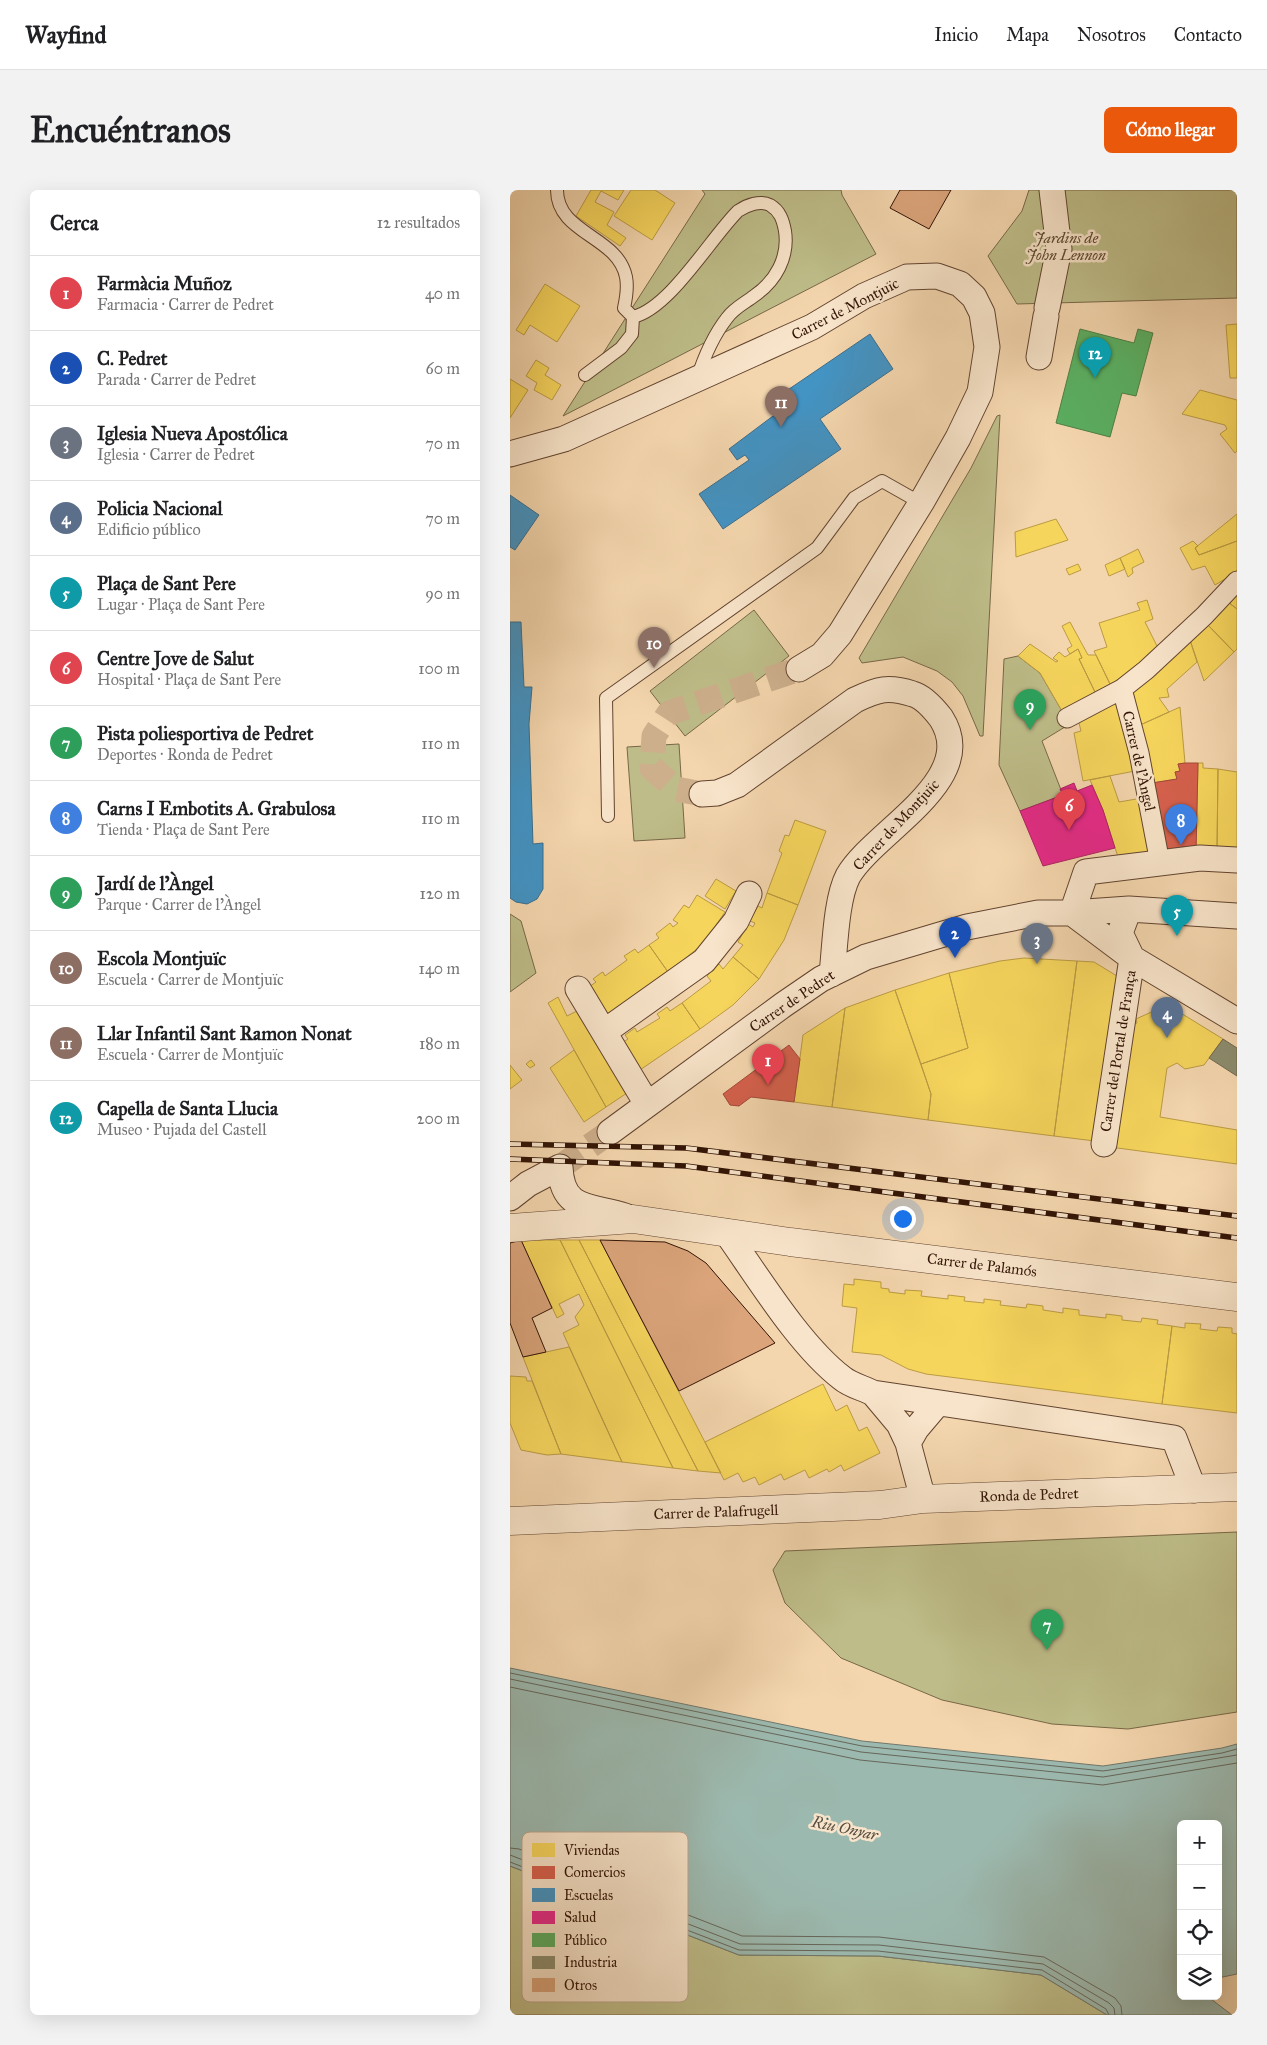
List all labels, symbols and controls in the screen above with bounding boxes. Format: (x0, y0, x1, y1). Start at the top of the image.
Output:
text: Wayfind (25, 20, 107, 50)
text: Inicio (934, 24, 978, 46)
text: Mapa (1006, 24, 1049, 46)
text: Nosotros (1077, 24, 1146, 46)
text: Contacto (1174, 24, 1242, 46)
button: Cómo llegar (1104, 107, 1237, 153)
text: Encuéntranos (30, 109, 231, 152)
text: Cerca (50, 210, 99, 236)
text: 12 resultados (377, 213, 460, 232)
park label: Jardins de John Lennon (1025, 229, 1106, 264)
text: Farmàcia Muñoz (97, 272, 232, 295)
street label: Carrer de Montjuïc (788, 274, 902, 344)
text: 1 (63, 284, 69, 303)
text: 40 m (425, 284, 460, 303)
text: Farmacia · Carrer de Pedret (97, 295, 274, 314)
pin: 12 (1079, 337, 1111, 378)
text: C. Pedret (97, 347, 168, 370)
text: 2 (62, 359, 70, 378)
text: 60 m (426, 359, 460, 378)
text: Parada · Carrer de Pedret (97, 370, 256, 389)
pin: 11 (765, 386, 797, 427)
text: Iglesia Nueva Apostólica (97, 422, 288, 445)
text: 3 (63, 434, 69, 453)
text: 70 m (425, 434, 460, 453)
text: Iglesia · Carrer de Pedret (97, 445, 255, 464)
text: Policia Nacional (97, 497, 223, 520)
text: 4 (62, 509, 70, 528)
text: 70 m (425, 509, 460, 528)
text: Edificio público (97, 520, 201, 539)
text: Plaça de Sant Pere (97, 572, 236, 595)
text: 5 (62, 584, 70, 603)
text: 90 m (425, 584, 460, 603)
text: Lugar · Plaça de Sant Pere (97, 595, 265, 614)
pin: 10 (638, 627, 670, 668)
text: Centre Jove de Salut (97, 647, 254, 670)
text: 6 (62, 659, 70, 678)
text: 100 m (418, 659, 460, 678)
text: Hospital · Plaça de Sant Pere (97, 670, 281, 689)
pin: 9 (1014, 689, 1046, 730)
street label: Carrer de l'Àngel (1119, 709, 1160, 814)
text: Pista poliesportiva de Pedret (97, 722, 313, 745)
text: 7 (62, 734, 70, 753)
text: 110 m (421, 734, 460, 753)
text: Deportes · Ronda de Pedret (97, 745, 273, 764)
street label: Carrer de Montjuïc (849, 776, 943, 874)
pin: 6 (1053, 789, 1085, 830)
text: Carns I Embotits A. Grabulosa (97, 797, 336, 820)
pin: 8 (1165, 804, 1197, 845)
text: 8 (62, 809, 70, 828)
text: 110 m (421, 809, 460, 828)
text: Tienda · Plaça de Sant Pere (97, 820, 270, 839)
text: Jardí de l'Àngel (97, 872, 214, 895)
text: 9 (62, 884, 70, 903)
text: 120 m (420, 884, 460, 903)
text: Parque · Carrer de l'Àngel (97, 895, 261, 914)
pin: 5 (1161, 895, 1193, 936)
pin: 2 (939, 917, 971, 958)
pin: 3 (1021, 923, 1053, 964)
text: Escola Montjuïc (97, 947, 226, 970)
text: 10 (58, 959, 74, 978)
text: 140 m (419, 959, 460, 978)
street label: Carrer de Pedret (746, 966, 839, 1036)
street label: Carrer del Portal de França (1096, 968, 1140, 1133)
text: Escuela · Carrer de Montjuïc (97, 970, 284, 989)
pin: 4 (1151, 997, 1183, 1038)
text: Llar Infantil Sant Ramon Nonat (97, 1022, 352, 1045)
text: 11 (60, 1034, 72, 1053)
text: 180 m (419, 1034, 460, 1053)
pin: 1 (752, 1044, 784, 1085)
text: Escuela · Carrer de Montjuïc (97, 1045, 284, 1064)
text: Capella de Santa Llucia (97, 1097, 278, 1120)
text: 12 (59, 1109, 73, 1128)
text: 200 m (417, 1109, 460, 1128)
text: Museo · Pujada del Castell (97, 1120, 266, 1139)
your location (890, 1206, 916, 1232)
street label: Carrer de Palamós (926, 1249, 1038, 1281)
street label: Ronda de Pedret (979, 1484, 1080, 1506)
street label: Carrer de Palafrugell (653, 1501, 780, 1523)
pin: 7 (1031, 1609, 1063, 1650)
water label: Riu Onyar (809, 1812, 881, 1845)
map controls (1177, 1820, 1222, 2000)
button: + (1177, 1820, 1222, 1865)
legend (522, 1832, 688, 2002)
text: Viviendas (563, 1842, 619, 1859)
text: Comercios (564, 1864, 625, 1881)
button: − (1177, 1865, 1222, 1910)
text: Escuelas (564, 1887, 613, 1904)
text: Salud (564, 1909, 596, 1926)
button: locate (1177, 1910, 1222, 1955)
text: Público (564, 1932, 607, 1949)
text: Industria (564, 1954, 617, 1971)
button: layers (1177, 1955, 1222, 2000)
text: Otros (564, 1977, 597, 1994)

